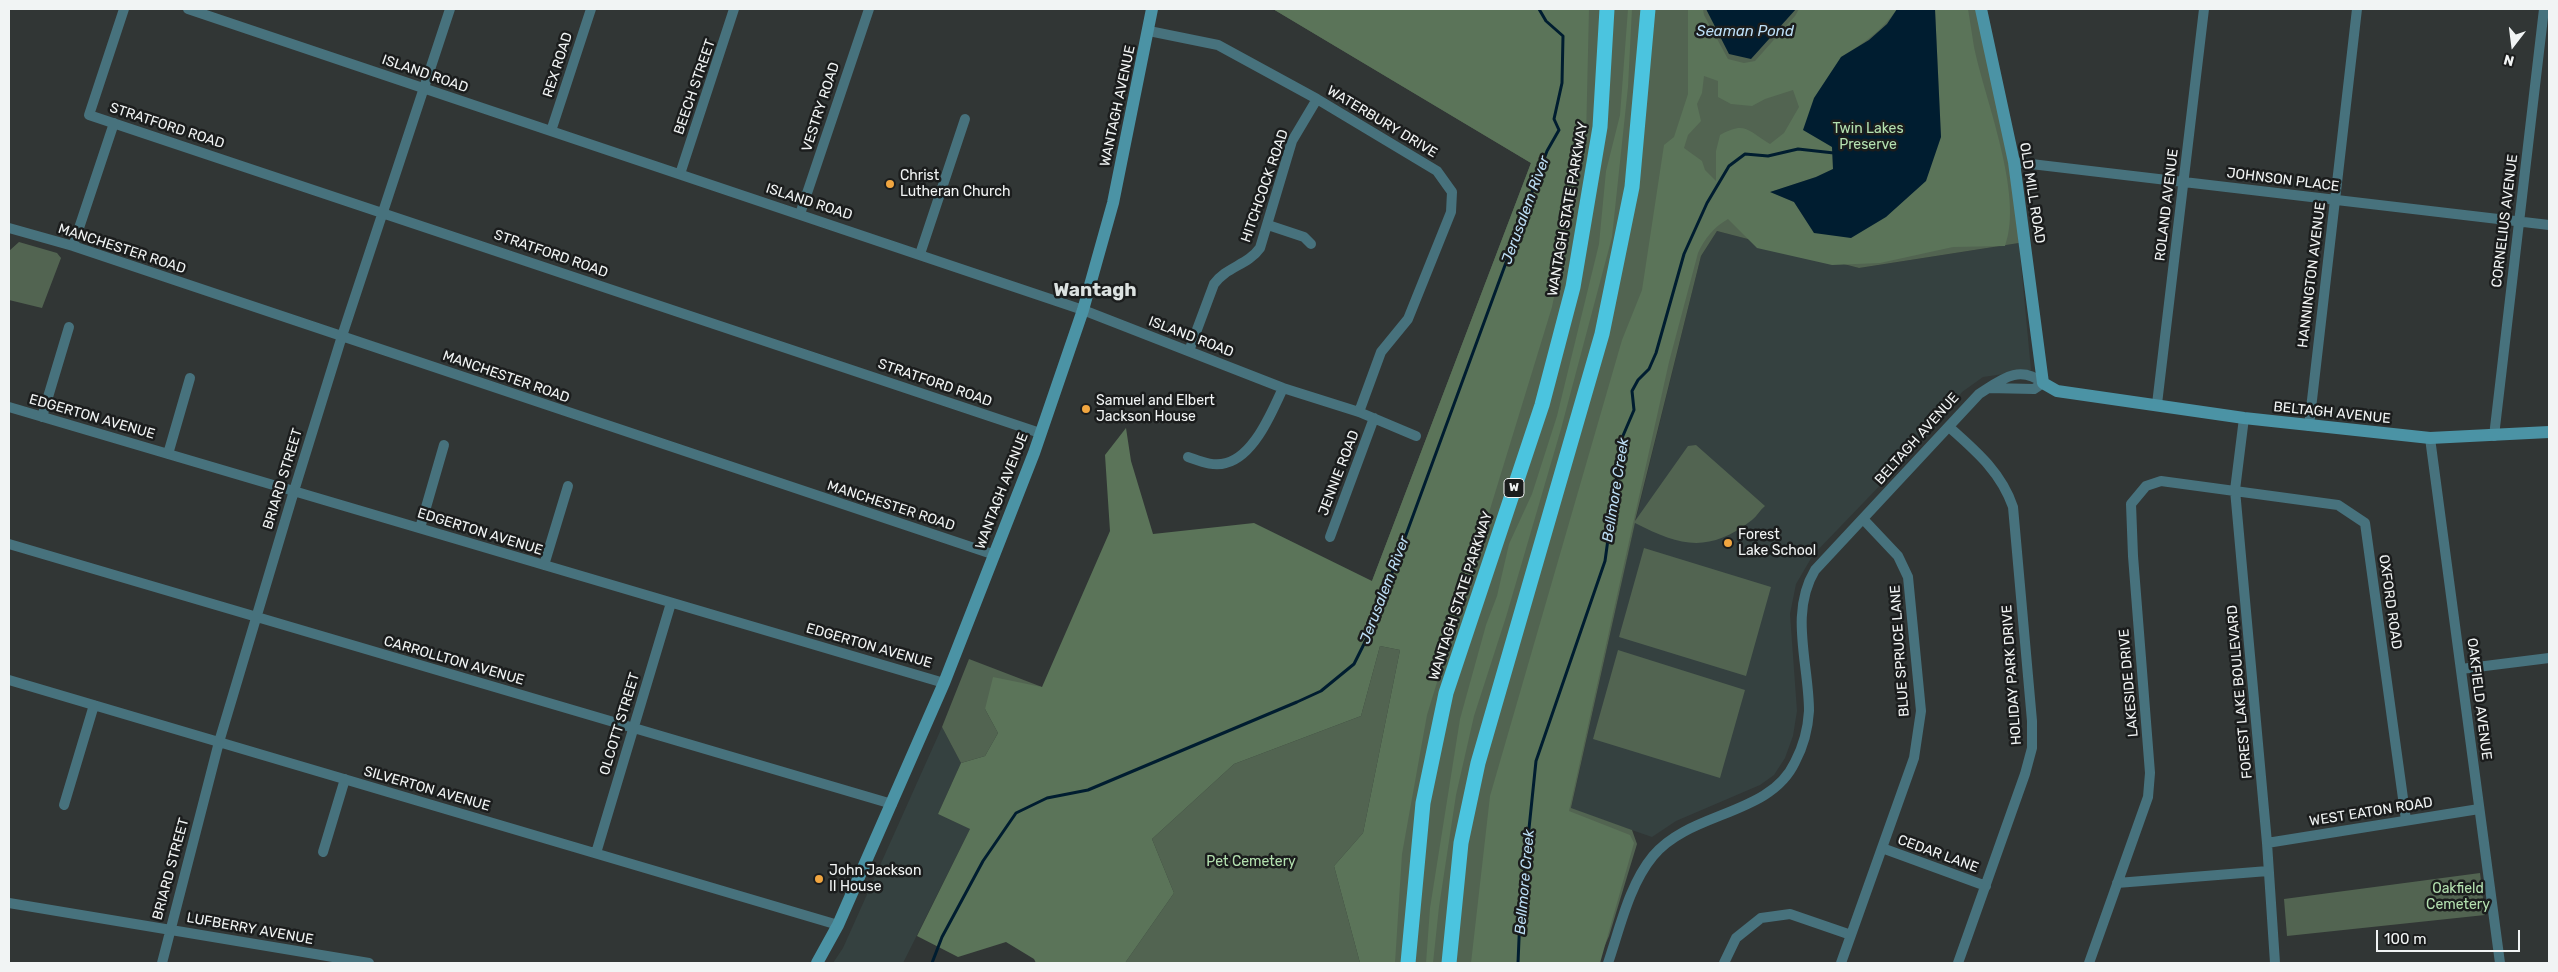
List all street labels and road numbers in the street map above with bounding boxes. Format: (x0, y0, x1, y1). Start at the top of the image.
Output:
street label: REX ROAD (540, 30, 576, 100)
street label: BEECH STREET (671, 37, 719, 137)
street label: WANTAGH AVENUE (1097, 44, 1139, 168)
street label: ISLAND ROAD (380, 51, 470, 97)
street label: VESTRY ROAD (799, 60, 843, 154)
street label: WATERBURY DRIVE (1324, 82, 1440, 162)
street label: STRATFORD ROAD (108, 100, 226, 152)
street label: WANTAGH STATE PARKWAY (1544, 120, 1592, 298)
street label: HITCHCOCK ROAD (1238, 127, 1292, 245)
street label: OLD MILL ROAD (2016, 141, 2048, 245)
street label: ROLAND AVENUE (2152, 148, 2182, 262)
street label: CORNELIUS AVENUE (2488, 153, 2522, 289)
street label: JOHNSON PLACE (2226, 165, 2340, 195)
street label: ISLAND ROAD (764, 180, 854, 224)
street label: HANNINGTON AVENUE (2295, 201, 2329, 349)
street label: MANCHESTER ROAD (56, 220, 188, 278)
street label: STRATFORD ROAD (492, 227, 610, 281)
street label: ISLAND ROAD (1146, 313, 1236, 361)
street label: MANCHESTER ROAD (440, 347, 572, 407)
street label: STRATFORD ROAD (876, 356, 994, 410)
street label: BELTAGH AVENUE (1871, 390, 1963, 488)
street label: EDGERTON AVENUE (27, 391, 157, 443)
street label: BELTAGH AVENUE (2273, 398, 2391, 428)
street label: BRIARD STREET (260, 426, 306, 532)
street label: JENNIE ROAD (1315, 428, 1363, 518)
street label: WANTAGH AVENUE (972, 430, 1032, 552)
street label: MANCHESTER ROAD (825, 477, 957, 535)
road number: W (1504, 478, 1524, 498)
street label: EDGERTON AVENUE (415, 505, 545, 559)
street label: WANTAGH STATE PARKWAY (1426, 509, 1496, 683)
street label: OXFORD ROAD (2375, 554, 2405, 650)
street label: BLUE SPRUCE LANE (1887, 585, 1913, 717)
street label: HOLIDAY PARK DRIVE (1999, 604, 2025, 746)
street label: FOREST LAKE BOULEVARD (2224, 604, 2256, 780)
street label: EDGERTON AVENUE (804, 620, 934, 672)
street label: LAKESIDE DRIVE (2116, 628, 2142, 738)
street label: CARROLLTON AVENUE (382, 633, 526, 689)
street label: OAKFIELD AVENUE (2463, 637, 2495, 761)
street label: OLCOTT STREET (596, 671, 644, 777)
street label: SILVERTON AVENUE (362, 763, 492, 815)
street label: WEST EATON ROAD (2308, 794, 2434, 830)
street label: BRIARD STREET (149, 816, 193, 922)
street label: CEDAR LANE (1895, 832, 1981, 876)
street label: LUFBERRY AVENUE (185, 910, 315, 948)

